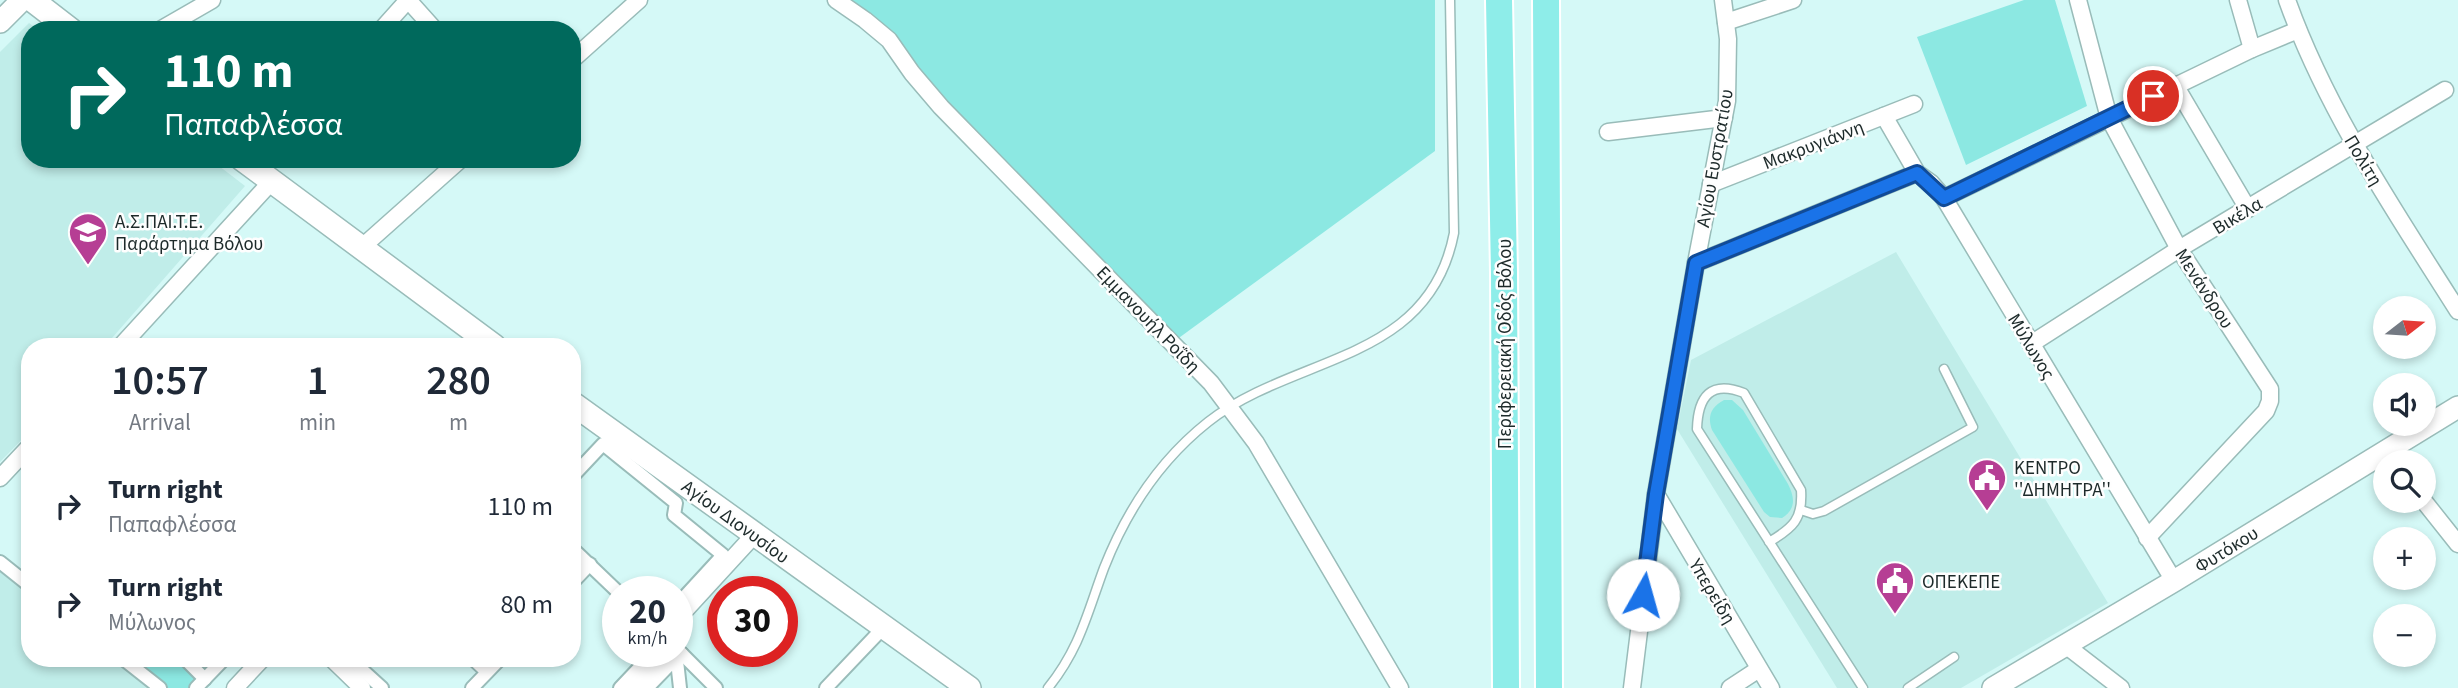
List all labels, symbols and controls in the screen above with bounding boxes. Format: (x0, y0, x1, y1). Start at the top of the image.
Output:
text: 110 m (164, 37, 293, 107)
icon: right (49, 49, 140, 140)
pin (2123, 66, 2183, 126)
icon: arrive (2134, 77, 2172, 115)
street label: Αγίου Ευστρατίου (1690, 87, 1741, 230)
text: Παπαφλέσσα (164, 102, 343, 148)
street label: Μακρυγιάννη (1759, 114, 1868, 177)
street label: Πολίτη (2337, 130, 2388, 191)
street label: Βικέλα (2208, 191, 2268, 242)
place label: Α.Σ.ΠΑΙ.Τ.Ε. Παράρτημα Βόλου (115, 209, 263, 258)
school or university icon: Α.Σ.ΠΑΙ.Τ.Ε. Παράρτημα Βόλου (67, 211, 109, 266)
street label: Περιφερειακή Οδός Βόλου (1492, 239, 1519, 449)
street label: Μενάνδρου (2168, 243, 2240, 334)
street label: Εμμανουήλ Ροΐδη (1090, 260, 1206, 380)
north arrow (2373, 296, 2436, 359)
map controls (2373, 296, 2436, 667)
street label: Μύλωνος (2000, 309, 2061, 385)
text: 10:57 (111, 351, 209, 411)
text: 1 (307, 351, 328, 411)
text: 280 (426, 351, 491, 411)
button: sound (2373, 373, 2436, 436)
text: Arrival (129, 406, 191, 439)
text: min (299, 406, 336, 439)
text: m (449, 406, 468, 439)
button: search (2373, 450, 2436, 513)
place label: ΚΕΝΤΡΟ ''ΔΗΜΗΤΡΑ'' (2014, 455, 2111, 504)
public building icon: ΚΕΝΤΡΟ ''ΔΗΜΗΤΡΑ'' (1966, 457, 2008, 512)
text: Turn right (108, 471, 223, 508)
street label: Αγίου Διονυσίου (676, 474, 795, 571)
icon: right (49, 487, 87, 525)
text: 110 m (487, 488, 553, 525)
text: Παπαφλέσσα (108, 508, 236, 541)
street label: Φυτόκου (2190, 520, 2264, 580)
button: + (2373, 527, 2436, 590)
street label: Υπερείδη (1681, 553, 1742, 630)
position arrow (1606, 558, 1680, 632)
public building icon: ΟΠΕΚΕΠΕ (1874, 560, 1916, 615)
text: Turn right (108, 569, 223, 606)
place label: ΟΠΕΚΕΠΕ (1922, 569, 2000, 596)
speed limit sign: 30 (707, 576, 798, 667)
icon: right (49, 585, 87, 623)
text: 80 m (500, 586, 553, 623)
text: 20 (629, 587, 666, 637)
button: − (2373, 604, 2436, 667)
text: Μύλωνος (108, 606, 196, 639)
text: km/h (628, 626, 667, 651)

